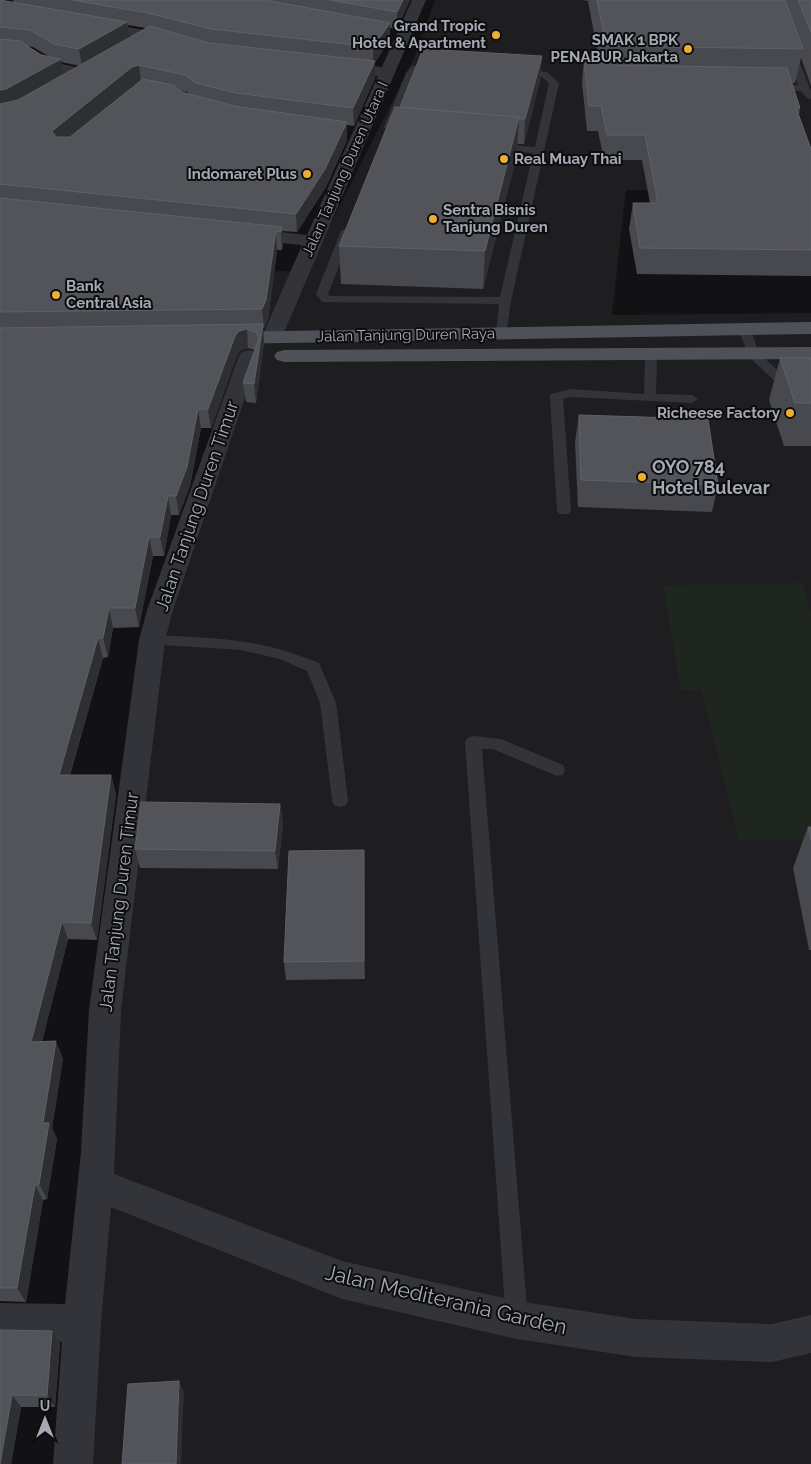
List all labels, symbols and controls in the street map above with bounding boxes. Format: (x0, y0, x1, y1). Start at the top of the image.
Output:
place label: Grand Tropic Hotel & Apartment (352, 17, 487, 52)
marker: Grand Tropic Hotel & Apartment (490, 29, 502, 41)
place label: SMAK 1 BPK PENABUR Jakarta (551, 31, 679, 66)
marker: SMAK 1 BPK PENABUR Jakarta (682, 43, 694, 55)
street label: Jalan Tanjung Duren Utara I (298, 79, 392, 259)
place label: Real Muay Thai (514, 150, 622, 168)
marker: Real Muay Thai (498, 153, 510, 165)
place label: Indomaret Plus (188, 165, 297, 183)
marker: Indomaret Plus (301, 168, 313, 180)
place label: Sentra Bisnis Tanjung Duren (443, 201, 548, 236)
marker: Sentra Bisnis Tanjung Duren (427, 213, 439, 225)
place label: Bank Central Asia (66, 277, 152, 312)
marker: Bank Central Asia (50, 289, 62, 301)
street label: Jalan Tanjung Duren Raya (317, 324, 495, 346)
street label: Jalan Tanjung Duren Timur (151, 397, 243, 614)
place label: Richeese Factory (657, 404, 781, 422)
marker: Richeese Factory (784, 407, 796, 419)
place label: OYO 784 Hotel Bulevar (652, 456, 770, 498)
marker: OYO 784 Hotel Bulevar (636, 471, 648, 483)
street label: Jalan Tanjung Duren Timur (95, 790, 142, 1013)
street label: Jalan Mediterania Garden (323, 1260, 569, 1339)
north arrow (20, 1394, 70, 1444)
text: U (40, 1398, 50, 1414)

